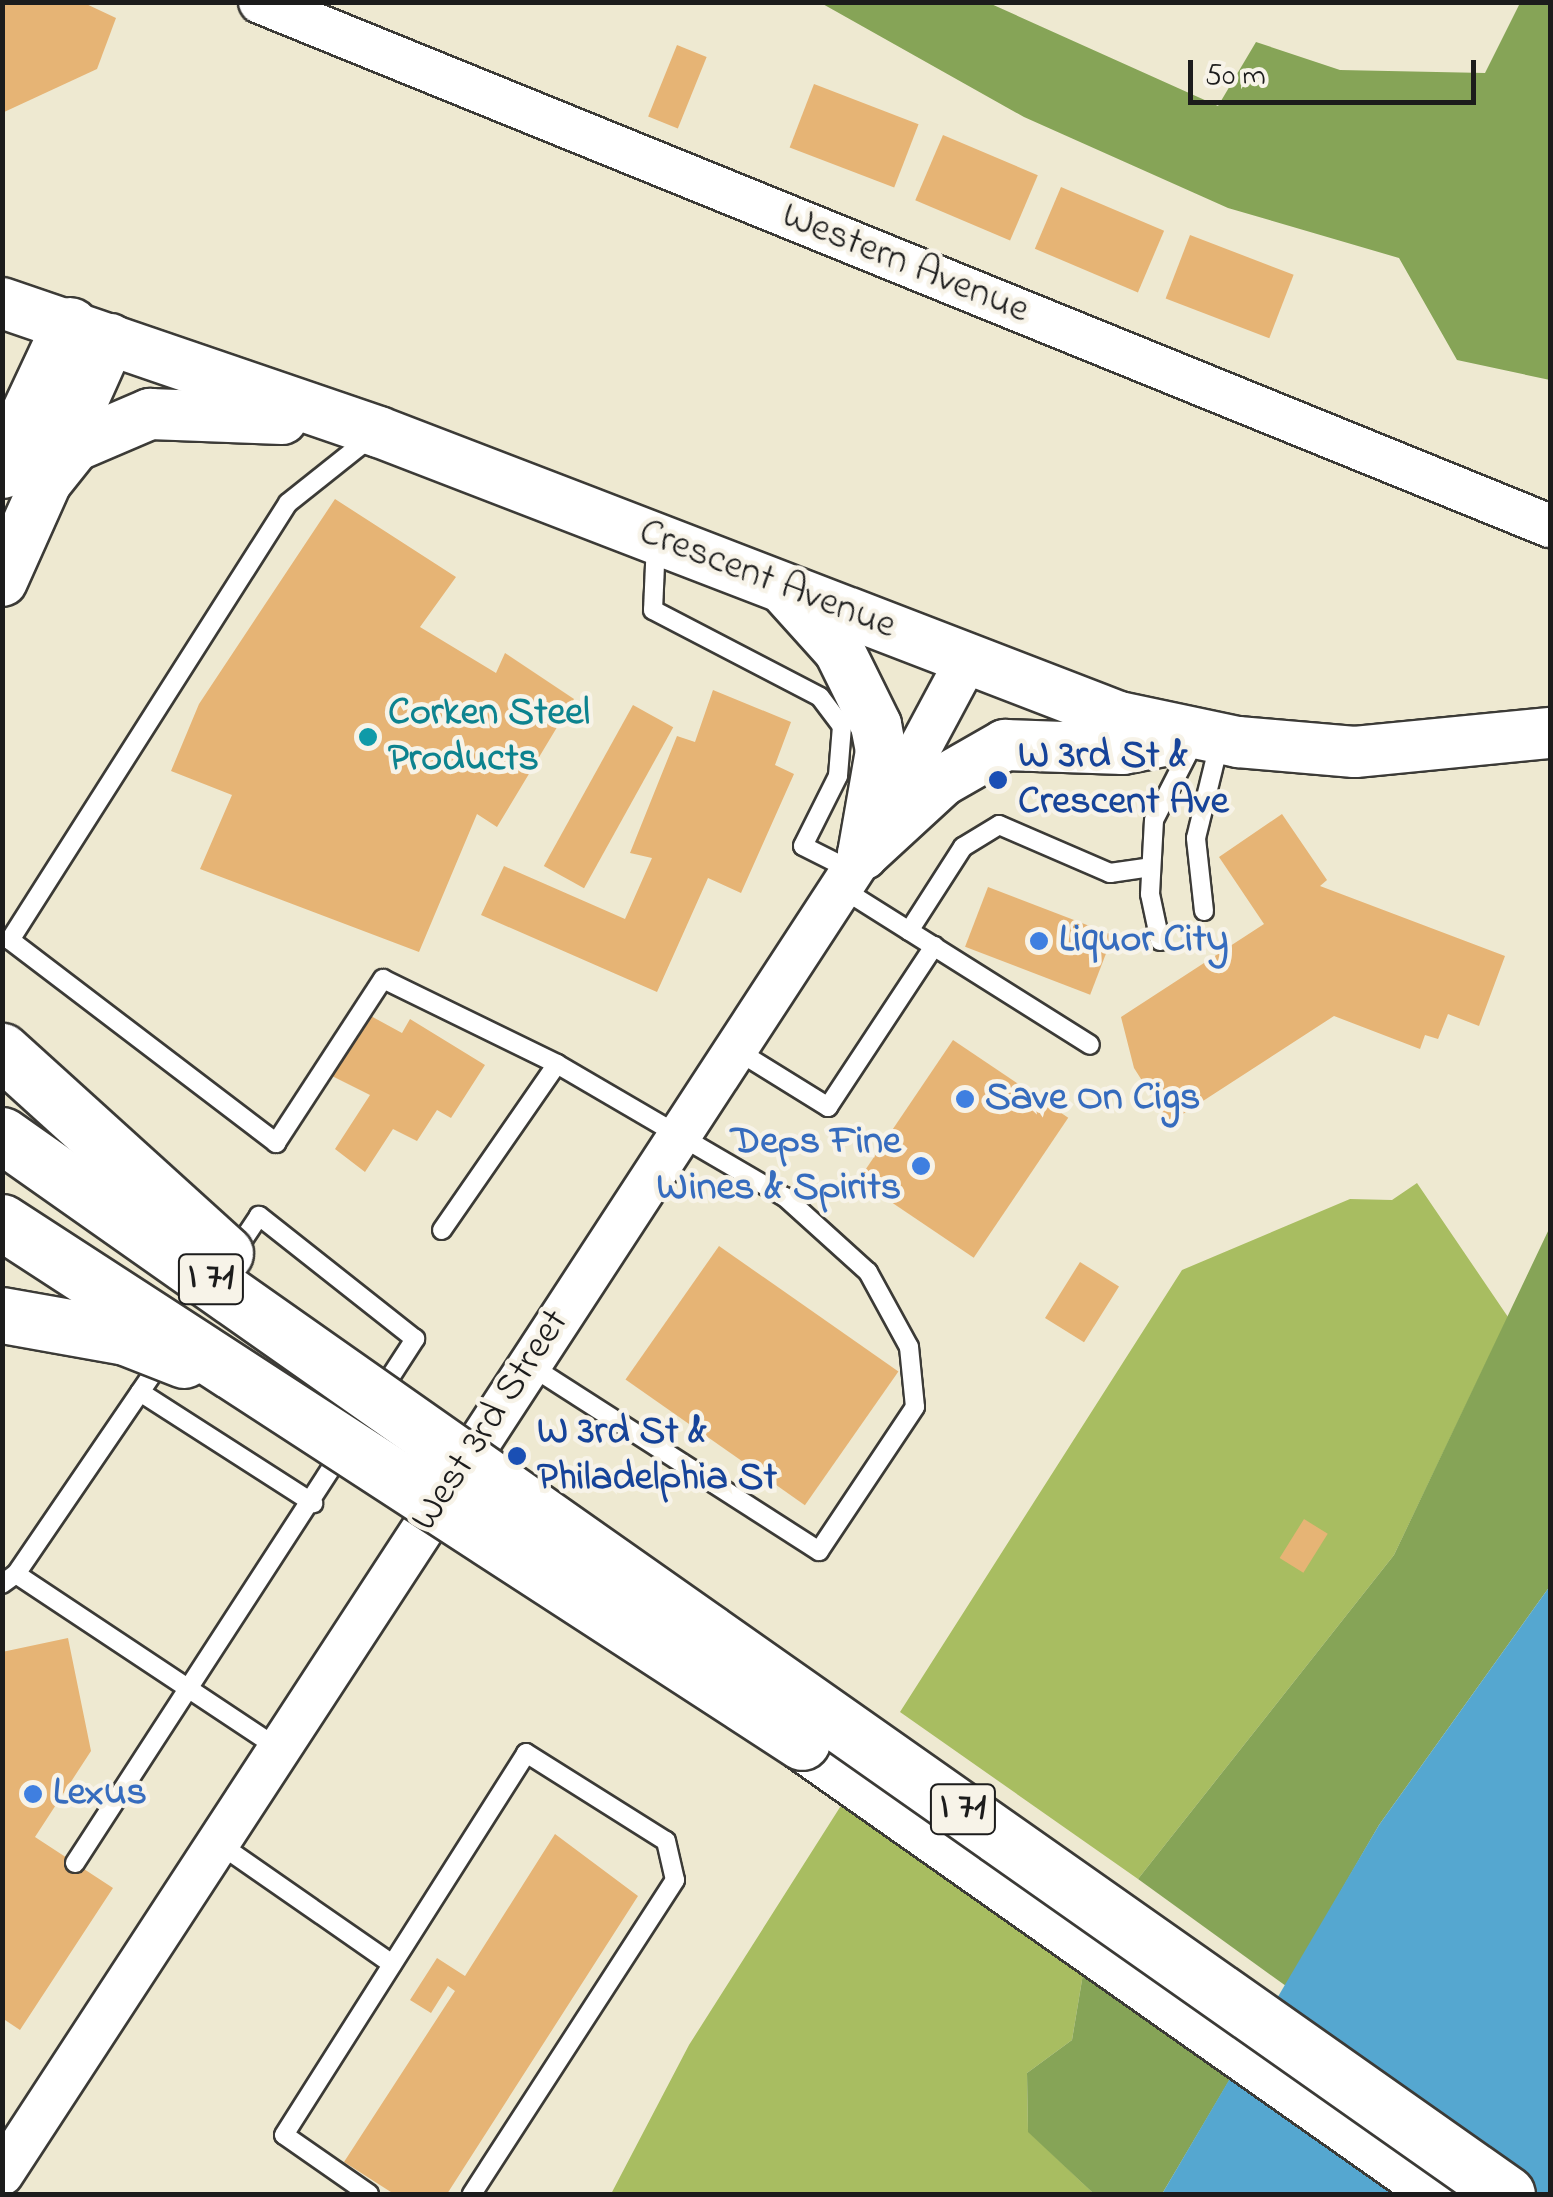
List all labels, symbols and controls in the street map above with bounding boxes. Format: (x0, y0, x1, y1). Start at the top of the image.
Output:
scale bar (1193, 40, 1480, 102)
text: 50 m (1205, 55, 1266, 99)
street label: Western Avenue (774, 193, 1036, 335)
street label: Crescent Avenue (632, 509, 902, 651)
place label: Corken Steel Products (388, 690, 590, 784)
marker: Corken Steel Products (357, 726, 379, 748)
place label: W 3rd St & Crescent Ave (1018, 733, 1229, 827)
marker: W 3rd St & Crescent Ave (987, 769, 1009, 791)
place label: Liquor City (1059, 917, 1228, 965)
marker: Liquor City (1028, 930, 1050, 952)
place label: Save On Cigs (985, 1075, 1200, 1123)
marker: Save On Cigs (954, 1088, 976, 1110)
place label: Deps Fine Wines & Spirits (656, 1119, 901, 1213)
marker: Deps Fine Wines & Spirits (910, 1155, 932, 1177)
road number: I 71 (176, 1246, 246, 1312)
street label: West 3rd Street (401, 1301, 581, 1541)
place label: W 3rd St & Philadelphia St (537, 1409, 777, 1503)
marker: W 3rd St & Philadelphia St (506, 1445, 528, 1467)
place label: Lexus (53, 1770, 147, 1818)
road number: I 71 (928, 1776, 998, 1842)
marker: Lexus (22, 1783, 44, 1805)

